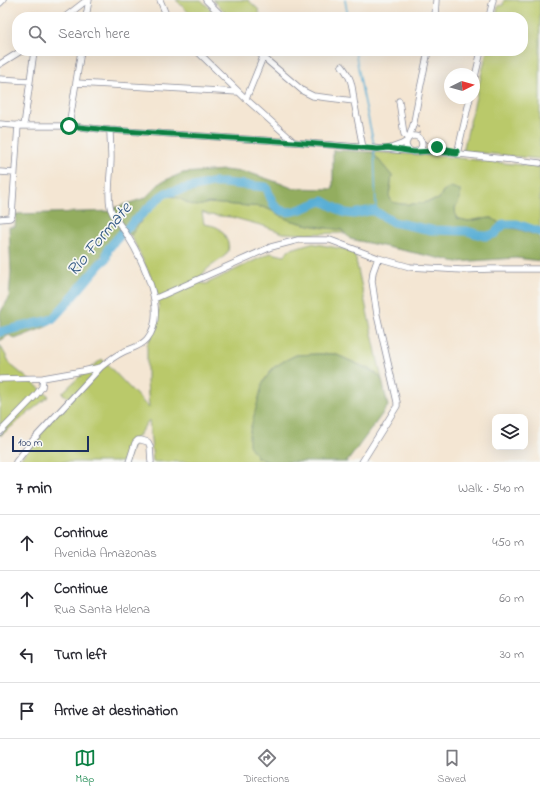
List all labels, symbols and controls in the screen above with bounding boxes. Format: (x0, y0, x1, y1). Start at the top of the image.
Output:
search box (12, 12, 528, 56)
icon: search (26, 23, 48, 45)
text: Search here (58, 23, 130, 45)
north arrow (444, 68, 480, 104)
route start (60, 117, 78, 135)
route end (428, 138, 446, 156)
water label: Rio Formate (61, 197, 139, 283)
map controls (492, 414, 528, 450)
button: layers (492, 414, 528, 450)
scale bar (12, 434, 89, 453)
text: 100 m (18, 435, 42, 451)
text: 7 min (16, 476, 52, 501)
text: Walk · 540 m (458, 479, 524, 498)
text: Continue (54, 522, 108, 544)
icon: ahead (16, 532, 38, 554)
text: 450 m (492, 533, 524, 552)
text: Avenida Amazonas (54, 544, 157, 563)
text: Continue (54, 578, 108, 600)
icon: ahead (16, 588, 38, 610)
text: 60 m (499, 589, 524, 608)
text: Rua Santa Helena (54, 600, 150, 619)
icon: left (16, 644, 38, 666)
text: Turn left (54, 644, 107, 666)
text: 30 m (500, 645, 524, 664)
icon: arrive (16, 700, 38, 722)
text: Arrive at destination (54, 700, 178, 722)
tab: Map (74, 747, 96, 787)
tab: Directions (244, 747, 289, 787)
tab: Saved (437, 747, 466, 787)

